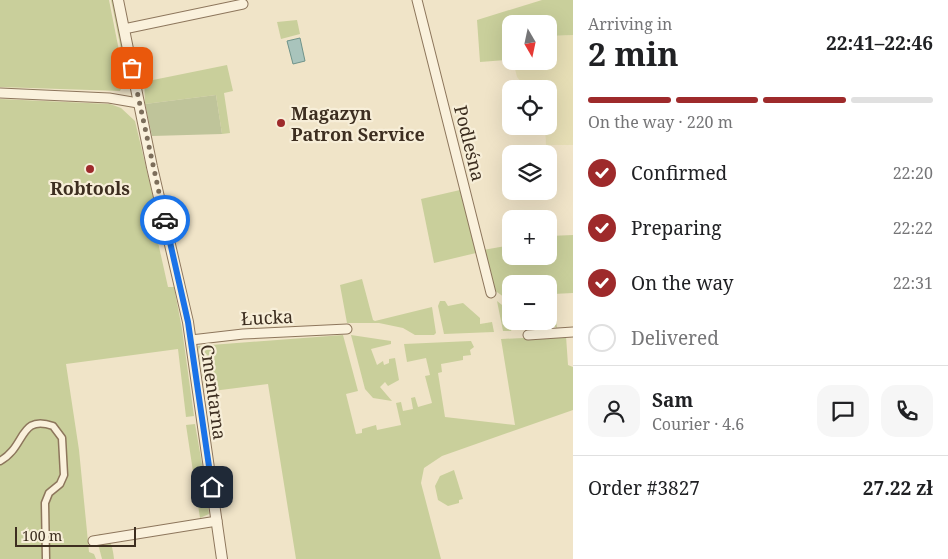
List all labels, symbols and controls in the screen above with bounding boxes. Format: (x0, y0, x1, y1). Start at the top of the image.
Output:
text: Arriving in (588, 13, 672, 35)
north arrow (502, 15, 558, 70)
map controls (502, 15, 557, 330)
text: 22:41–22:46 (826, 30, 933, 56)
text: 2 min (588, 32, 679, 75)
pin (111, 47, 153, 89)
icon: bag (118, 54, 146, 82)
button: locate (502, 80, 557, 135)
place label: Magazyn Patron Service (291, 101, 425, 146)
street label: Podleśna (449, 103, 491, 183)
text: On the way · 220 m (588, 111, 733, 133)
marker: Magazyn Patron Service (275, 117, 287, 129)
button: layers (502, 145, 557, 200)
icon: check (588, 159, 616, 187)
text: Confirmed (631, 160, 727, 186)
text: 22:20 (893, 162, 933, 184)
marker: Robtools (84, 163, 96, 175)
place label: Robtools (50, 176, 130, 200)
courier (140, 195, 190, 245)
icon: car (151, 206, 179, 234)
button: + (502, 210, 557, 265)
icon: check (588, 214, 616, 242)
text: Preparing (631, 215, 721, 241)
text: 22:22 (893, 217, 933, 239)
icon: check (588, 269, 616, 297)
text: On the way (631, 270, 734, 296)
text: 22:31 (893, 272, 933, 294)
button: − (502, 275, 557, 330)
street label: Łucka (240, 304, 294, 330)
text: Delivered (631, 325, 719, 351)
street label: Cmentarna (195, 343, 233, 441)
button: person (588, 385, 640, 437)
button: chat (817, 385, 869, 437)
button: phone (881, 385, 933, 437)
text: Sam (652, 387, 693, 413)
text: Courier · 4.6 (652, 413, 744, 435)
pin (191, 466, 233, 508)
icon: home (198, 473, 226, 501)
text: Order #3827 (588, 475, 700, 501)
text: 27.22 zł (863, 475, 933, 501)
scale bar (15, 524, 136, 547)
text: 100 m (22, 526, 62, 545)

